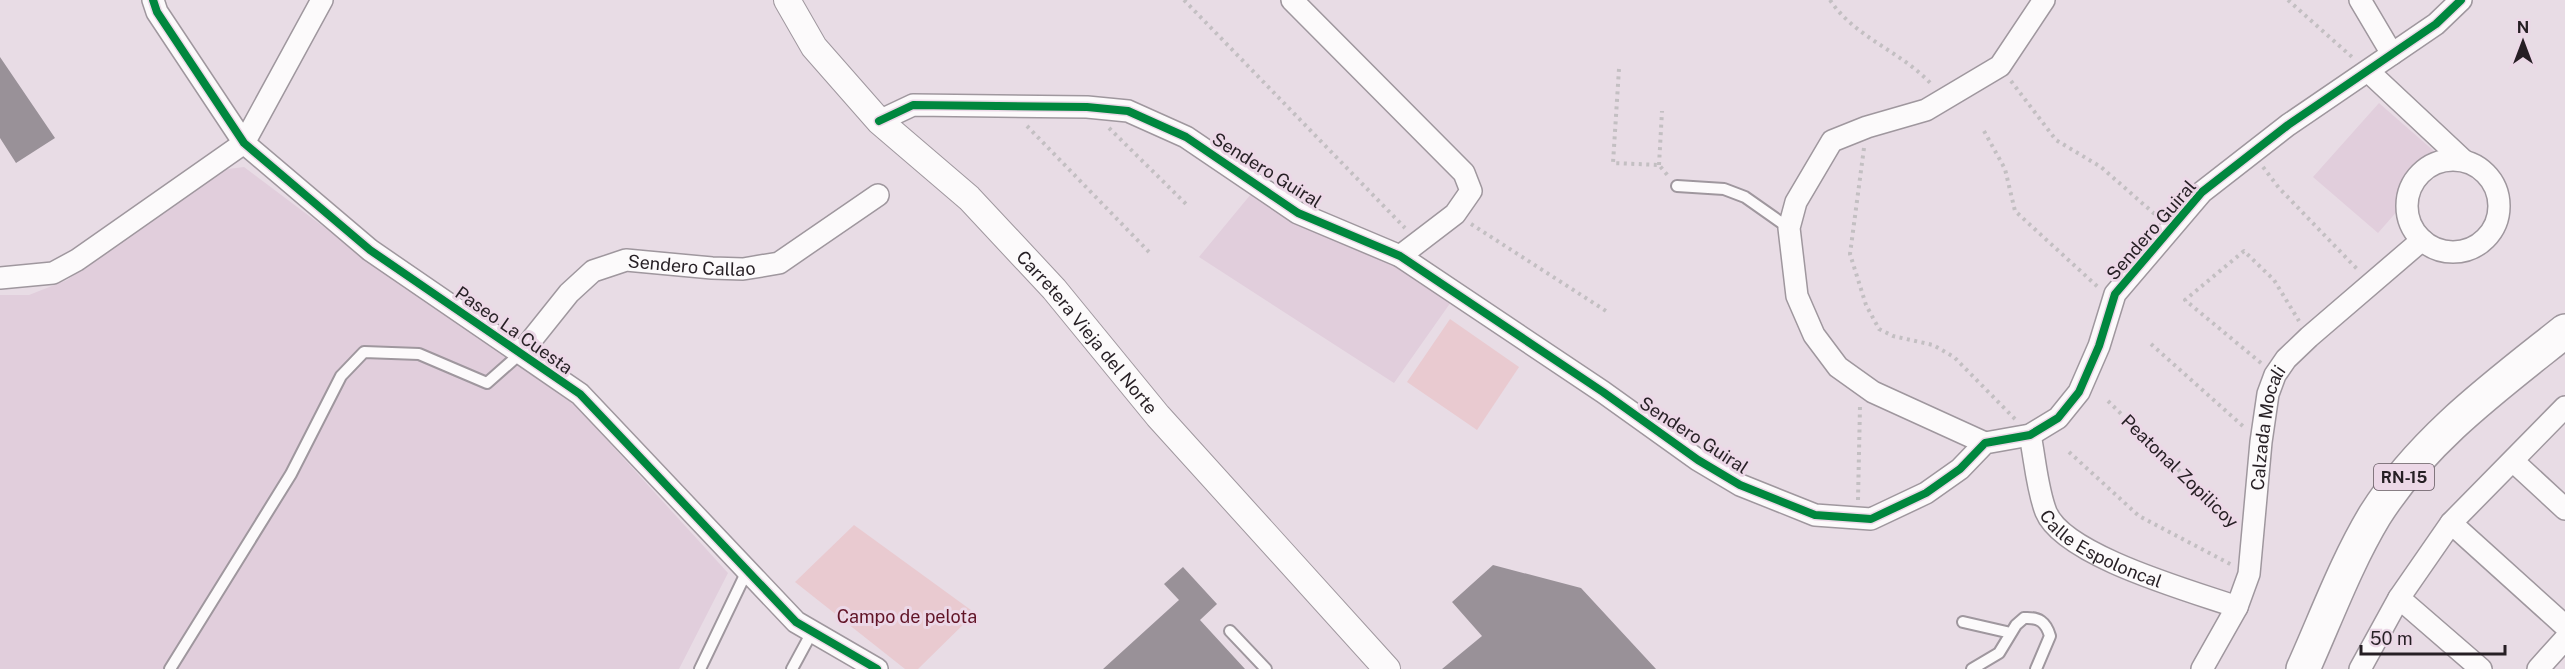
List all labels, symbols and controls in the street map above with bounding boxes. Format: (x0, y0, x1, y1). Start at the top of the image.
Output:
north arrow (2493, 12, 2553, 72)
text: N (2517, 18, 2529, 37)
street label: Sendero Guiral (1208, 128, 1326, 212)
street label: Sendero Guiral (2102, 176, 2200, 284)
street label: Carretera Vieja del Norte (1013, 246, 1162, 418)
street label: Sendero Callao (627, 250, 757, 280)
street label: Paseo La Cuesta (451, 282, 577, 378)
street label: Calzada Mocali (2246, 361, 2289, 491)
street label: Sendero Guiral (1636, 392, 1752, 478)
street label: Peatonal Zopilicoy (2117, 410, 2243, 532)
road number: RN-15 (2374, 464, 2434, 490)
street label: Calle Espoloncal (2036, 506, 2165, 592)
park label: Campo de pelota (837, 606, 977, 627)
scale bar (2361, 618, 2505, 656)
text: 50 m (2370, 628, 2413, 649)

